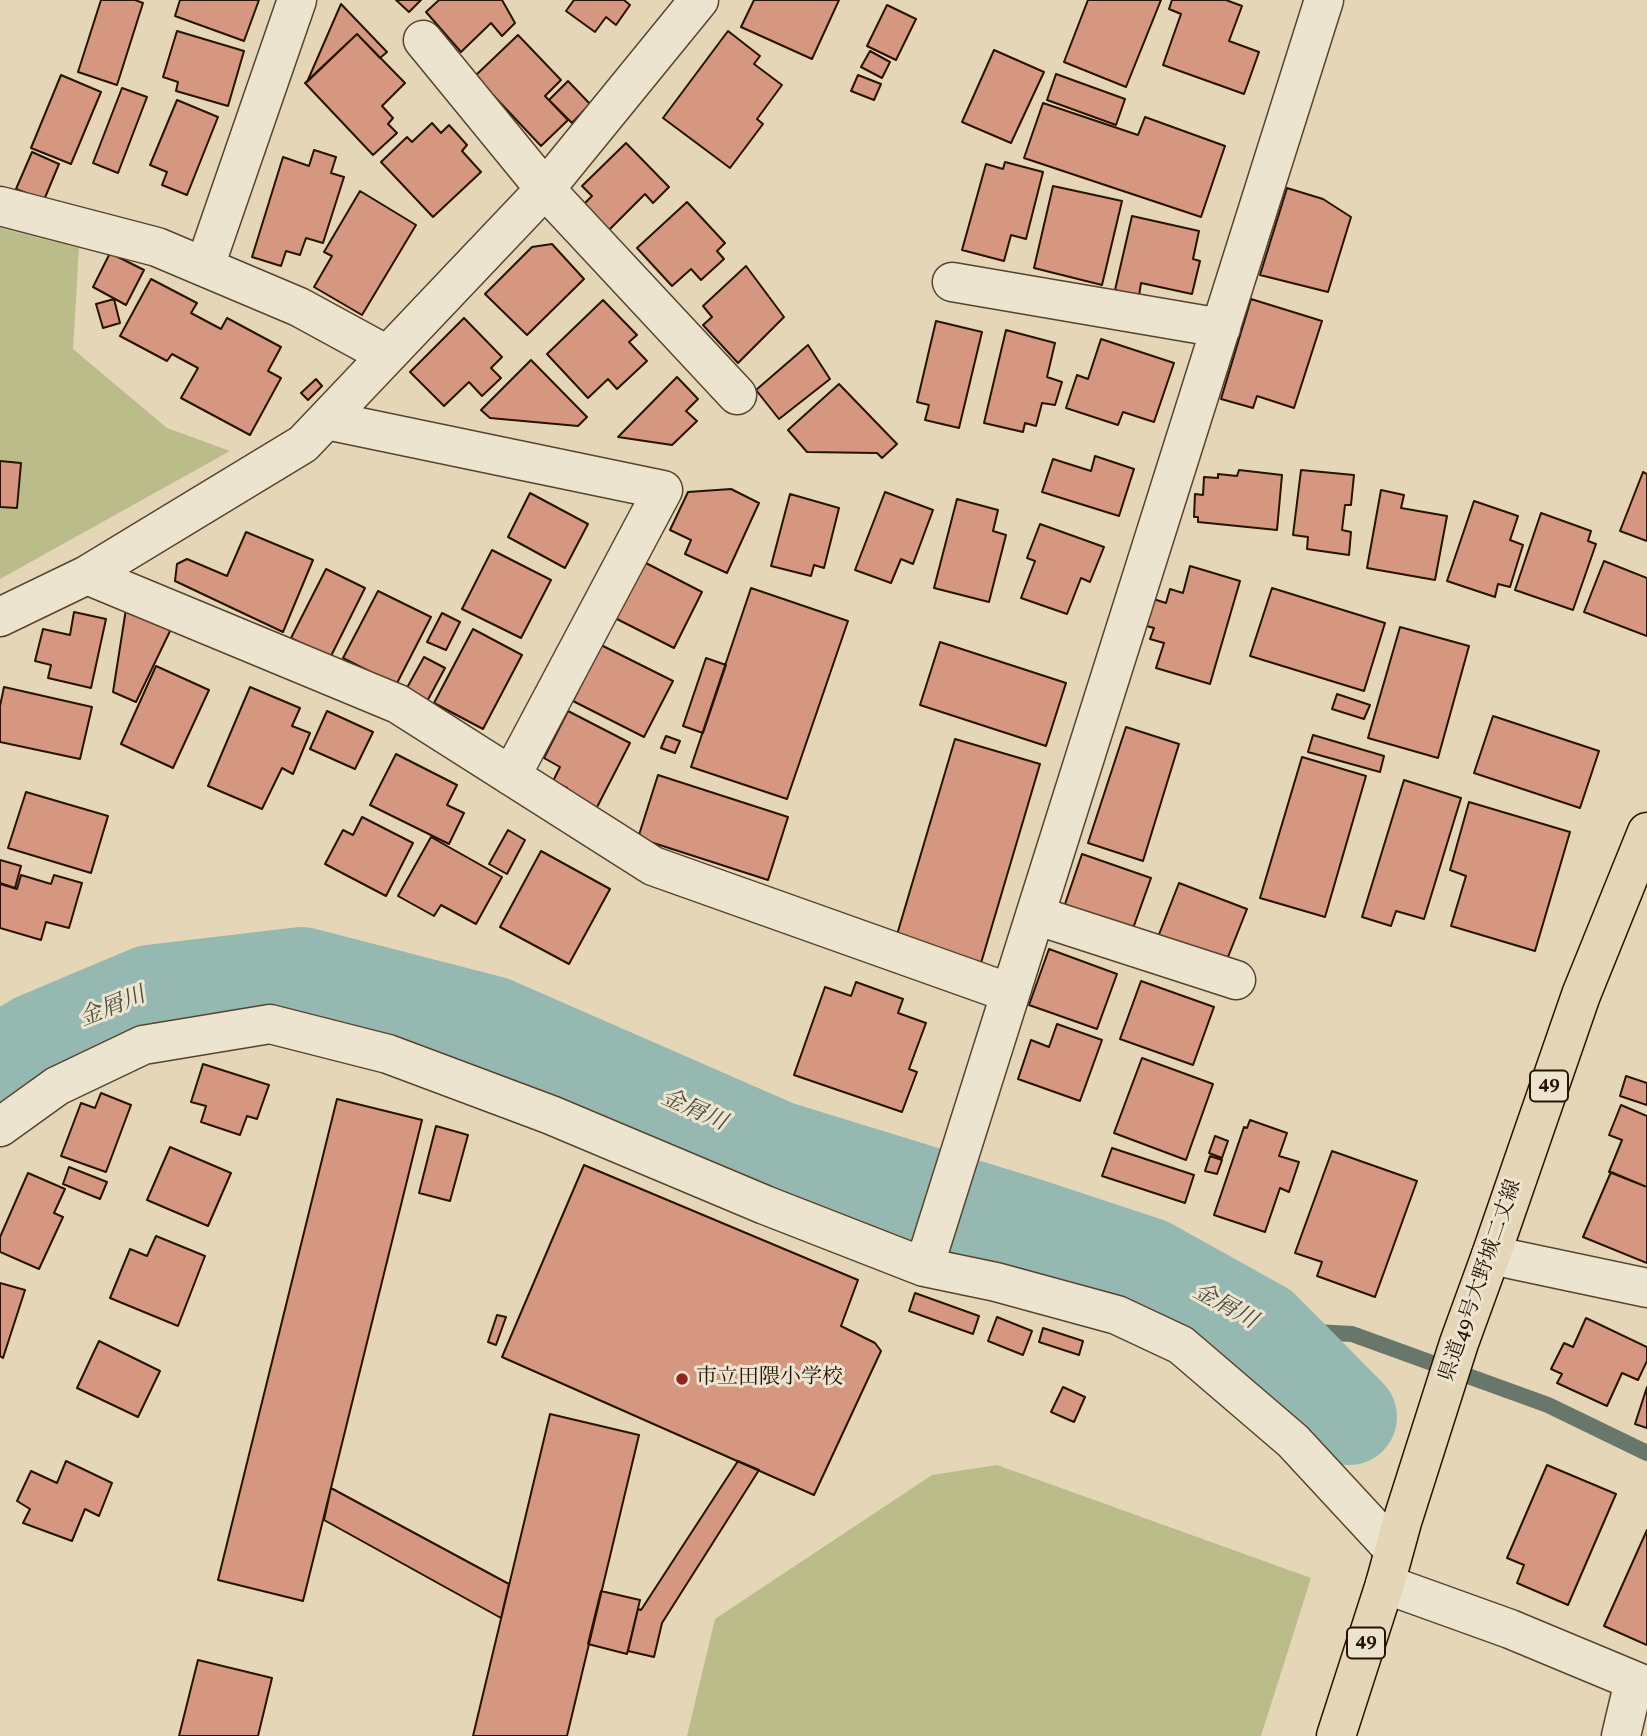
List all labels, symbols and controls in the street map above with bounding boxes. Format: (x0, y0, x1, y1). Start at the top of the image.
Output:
water label: 金屑川 (76, 983, 150, 1035)
road number: 49 (1530, 1070, 1568, 1102)
water label: 金屑川 (656, 1085, 730, 1139)
street label: 県道49号大野城二丈線 (1436, 1177, 1528, 1385)
water label: 金屑川 (1187, 1279, 1261, 1337)
place label: 市立田隈小学校 (696, 1366, 843, 1392)
marker: 市立田隈小学校 (674, 1371, 690, 1387)
road number: 49 (1347, 1628, 1385, 1658)

